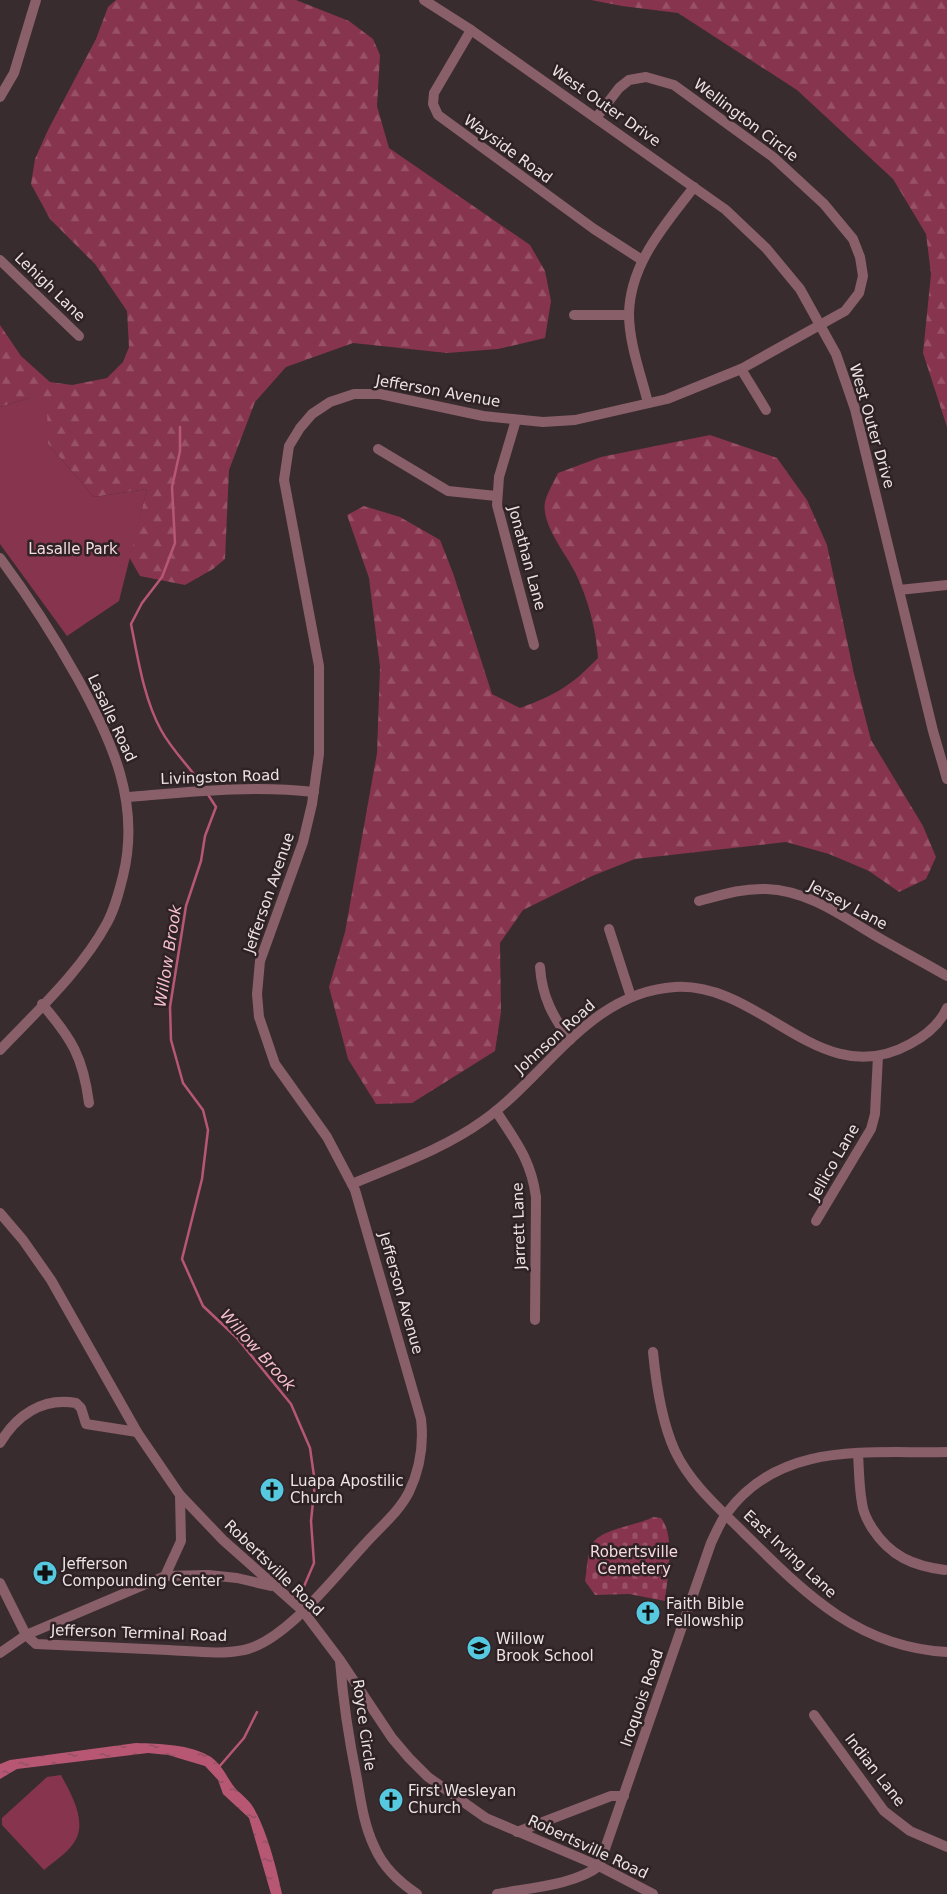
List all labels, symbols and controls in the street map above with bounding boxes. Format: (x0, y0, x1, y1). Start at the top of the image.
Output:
street label: West Outer Drive (548, 62, 664, 150)
street label: Wellington Circle (690, 75, 802, 165)
street label: Wayside Road (460, 111, 556, 187)
street label: Lehigh Lane (11, 249, 89, 325)
street label: West Outer Drive (846, 362, 898, 490)
street label: Jefferson Avenue (373, 371, 502, 411)
street label: Jonathan Lane (504, 503, 550, 612)
park label: Lasalle Park (28, 540, 118, 558)
street label: Lasalle Road (84, 671, 140, 765)
street label: Livingston Road (160, 766, 280, 788)
street label: Jefferson Avenue (240, 830, 298, 957)
street label: Jersey Lane (805, 876, 891, 933)
water label: Willow Brook (151, 903, 186, 1009)
street label: Johnson Road (511, 996, 599, 1078)
street label: Jellico Lane (805, 1121, 863, 1204)
street label: Jarrett Lane (508, 1182, 530, 1271)
street label: Jefferson Avenue (375, 1229, 427, 1356)
water label: Willow Brook (216, 1305, 300, 1395)
place label: Luapa Apostilic Church (290, 1472, 404, 1507)
church icon: Luapa Apostilic Church (259, 1477, 285, 1503)
street label: East Irving Lane (740, 1506, 840, 1602)
street label: Robertsville Road (221, 1516, 327, 1620)
park label: Robertsville Cemetery (590, 1543, 678, 1578)
place label: Jefferson Compounding Center (61, 1555, 223, 1590)
pharmacy icon: Jefferson Compounding Center (32, 1560, 58, 1586)
place label: Faith Bible Fellowship (666, 1595, 744, 1630)
church icon: Faith Bible Fellowship (635, 1600, 661, 1626)
street label: Jefferson Terminal Road (50, 1621, 227, 1645)
place label: Willow Brook School (496, 1630, 594, 1665)
school or university icon: Willow Brook School (466, 1635, 492, 1661)
street label: Iroquois Road (617, 1647, 667, 1749)
street label: Royce Circle (349, 1678, 379, 1772)
street label: Indian Lane (841, 1730, 909, 1810)
place label: First Wesleyan Church (408, 1782, 516, 1817)
church icon: First Wesleyan Church (378, 1787, 404, 1813)
street label: Robertsville Road (525, 1811, 651, 1883)

